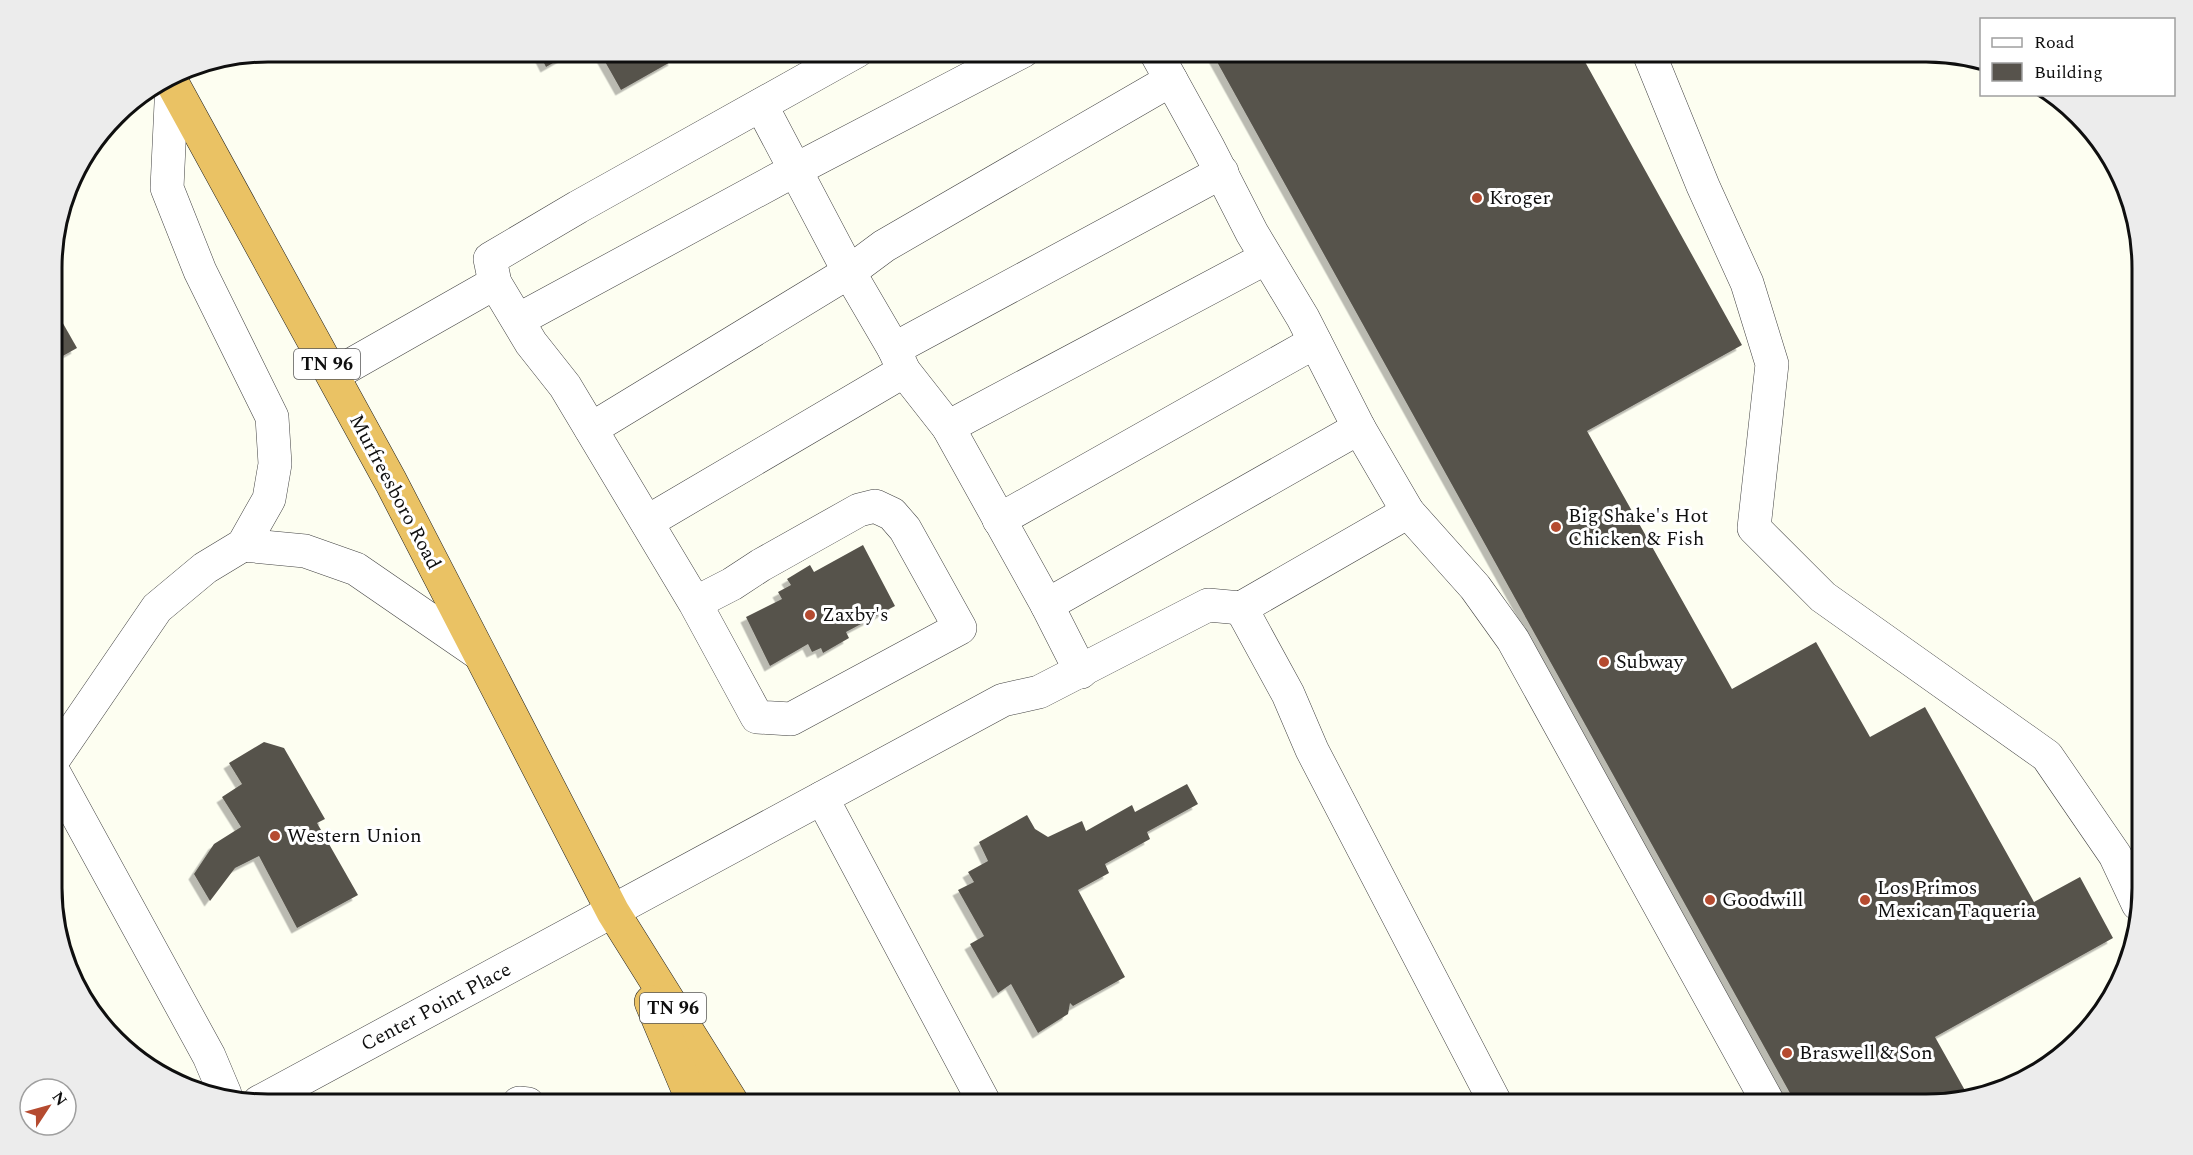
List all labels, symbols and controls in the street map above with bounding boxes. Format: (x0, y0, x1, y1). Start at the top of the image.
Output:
legend (1980, 18, 2175, 96)
text: Road (2034, 29, 2075, 56)
text: Building (2034, 59, 2103, 86)
place label: Kroger (1489, 183, 1551, 213)
marker: Kroger (1470, 191, 1484, 205)
road number: TN 96 (294, 349, 360, 379)
street label: Murfreesboro Road (341, 409, 449, 575)
place label: Big Shake's Hot Chicken & Fish (1568, 501, 1708, 554)
marker: Big Shake's Hot Chicken & Fish (1549, 520, 1563, 534)
place label: Zaxby's (822, 600, 889, 630)
marker: Zaxby's (803, 608, 817, 622)
place label: Subway (1616, 647, 1685, 677)
marker: Subway (1597, 655, 1611, 669)
place label: Western Union (287, 821, 422, 851)
marker: Western Union (268, 829, 282, 843)
place label: Los Primos Mexican Taqueria (1877, 873, 2037, 926)
place label: Goodwill (1722, 885, 1803, 915)
marker: Goodwill (1703, 893, 1717, 907)
marker: Los Primos Mexican Taqueria (1858, 893, 1872, 907)
street label: Center Point Place (356, 955, 516, 1059)
road number: TN 96 (640, 993, 706, 1023)
place label: Braswell & Son (1799, 1038, 1933, 1068)
marker: Braswell & Son (1780, 1046, 1794, 1060)
north arrow (18, 1077, 78, 1137)
text: N (46, 1086, 73, 1111)

